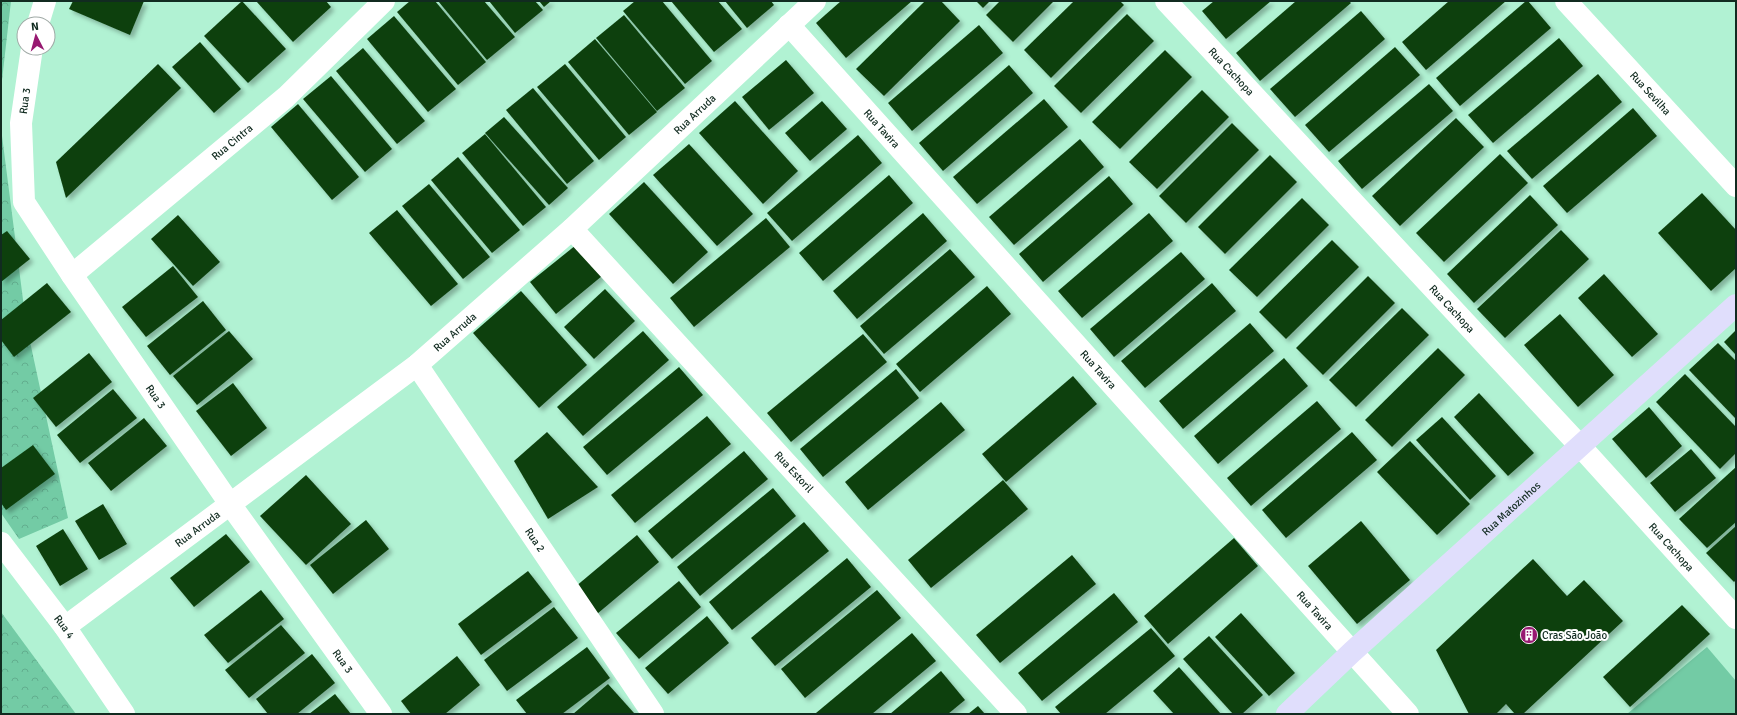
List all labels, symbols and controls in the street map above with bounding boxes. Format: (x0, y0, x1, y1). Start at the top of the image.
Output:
north arrow (16, 16, 56, 56)
text: N (31, 20, 39, 33)
street label: Rua Cachopa (1206, 45, 1257, 98)
street label: Rua Sevilha (1627, 69, 1674, 118)
street label: Rua 3 (17, 87, 33, 115)
street label: Rua Arruda (671, 91, 718, 137)
street label: Rua Tavira (861, 106, 903, 151)
street label: Rua Cintra (209, 121, 255, 163)
street label: Rua Cachopa (1427, 282, 1478, 336)
street label: Rua Arruda (431, 309, 479, 354)
street label: Rua Tavira (1078, 347, 1120, 392)
street label: Rua 3 (143, 382, 169, 411)
street label: Rua Estoril (772, 448, 816, 495)
street label: Rua Matozinhos (1479, 478, 1543, 538)
street label: Rua Arruda (172, 507, 223, 549)
street label: Rua Cachopa (1646, 520, 1697, 574)
street label: Rua 2 (522, 525, 548, 554)
street label: Rua Tavira (1294, 588, 1336, 633)
street label: Rua 4 (51, 612, 77, 641)
building icon: Cras São João (1519, 625, 1539, 645)
place label: Cras São João (1542, 629, 1607, 642)
street label: Rua 3 (330, 647, 356, 676)

